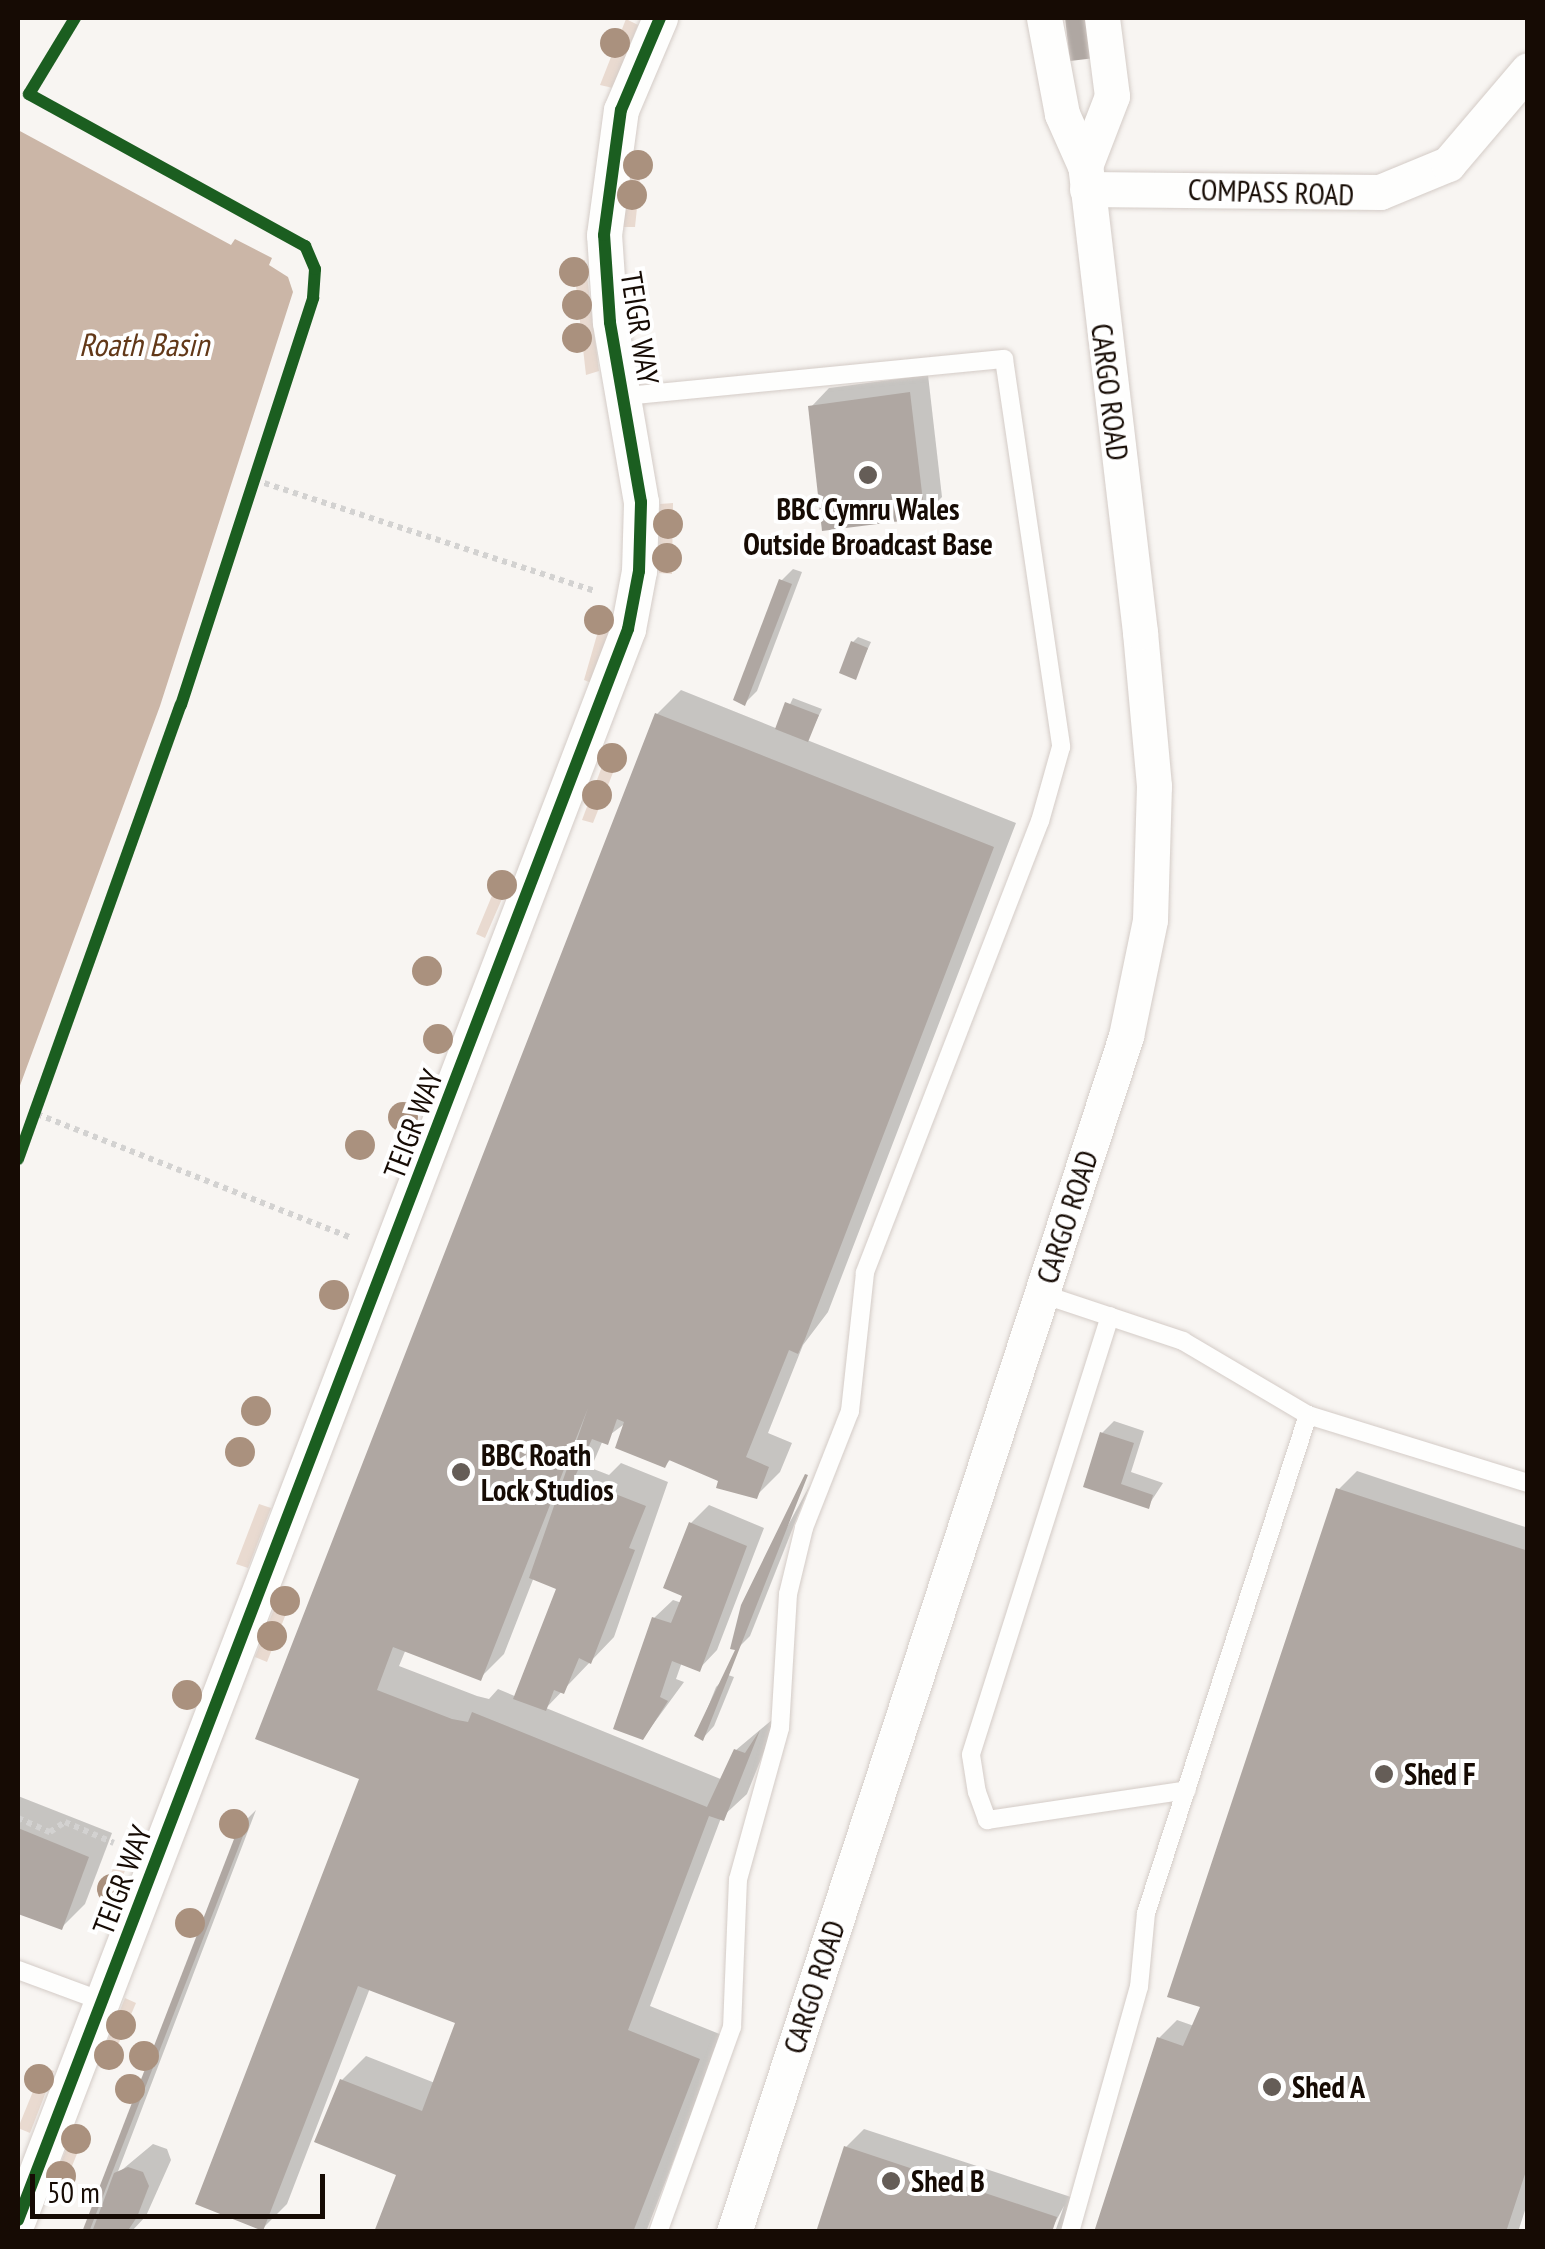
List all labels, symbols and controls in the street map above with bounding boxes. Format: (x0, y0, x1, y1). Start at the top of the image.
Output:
street label: COMPASS ROAD (1187, 171, 1355, 213)
street label: TEIGR WAY (613, 269, 667, 387)
street label: CARGO ROAD (1084, 321, 1136, 463)
water label: Roath Basin (79, 325, 209, 363)
marker: BBC Cymru Wales Outside Broadcast Base (857, 464, 879, 486)
place label: BBC Cymru Wales Outside Broadcast Base (743, 491, 993, 562)
street label: TEIGR WAY (376, 1064, 450, 1184)
street label: CARGO ROAD (1029, 1146, 1105, 1288)
place label: BBC Roath Lock Studios (481, 1437, 615, 1508)
marker: BBC Roath Lock Studios (450, 1461, 472, 1483)
place label: Shed F (1404, 1756, 1476, 1792)
marker: Shed F (1373, 1763, 1395, 1785)
street label: TEIGR WAY (85, 1820, 159, 1940)
street label: CARGO ROAD (776, 1916, 852, 2058)
place label: Shed A (1292, 2069, 1366, 2105)
marker: Shed A (1261, 2076, 1283, 2098)
scale bar (35, 2154, 330, 2216)
place label: Shed B (911, 2163, 985, 2199)
marker: Shed B (880, 2170, 902, 2192)
text: 50 m (47, 2172, 100, 2211)

